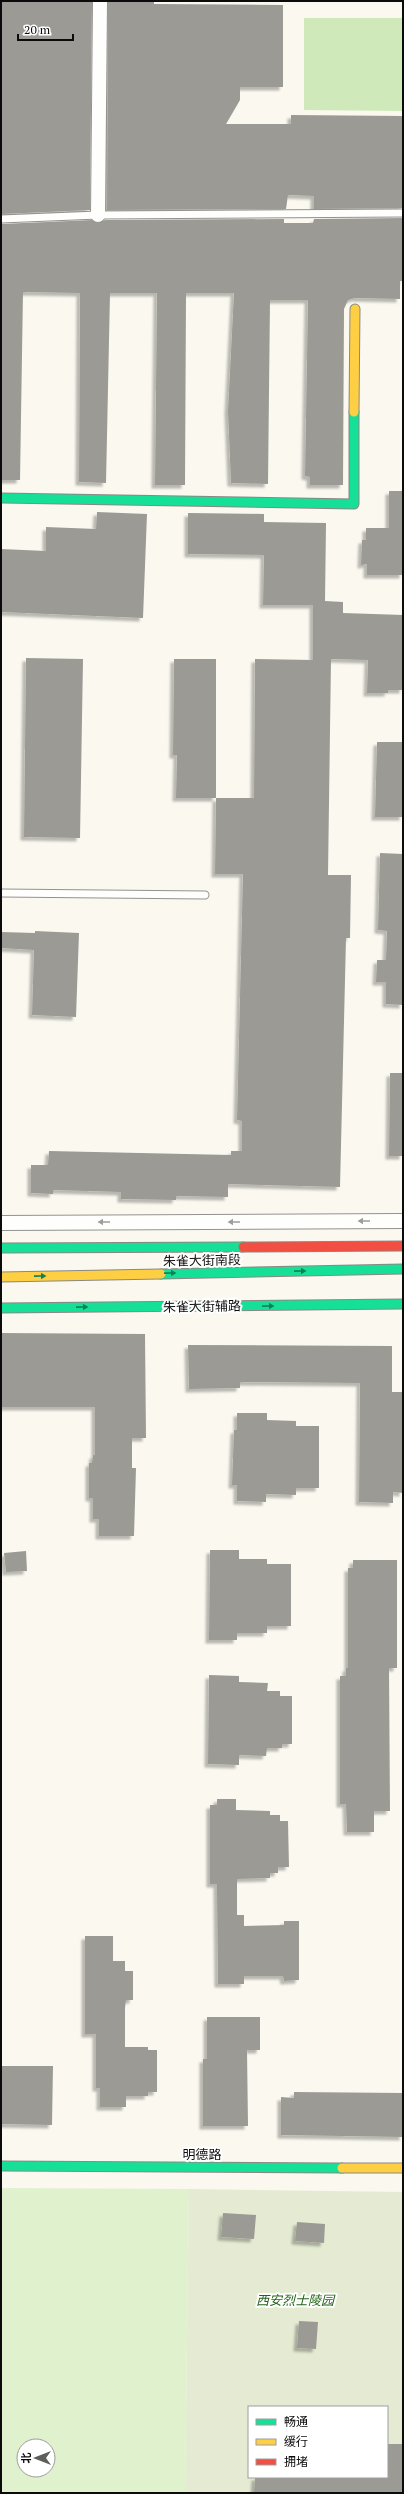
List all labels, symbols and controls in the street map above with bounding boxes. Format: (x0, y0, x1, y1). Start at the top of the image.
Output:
scale bar (18, 16, 73, 42)
text: 20 m (24, 22, 51, 37)
one-way arrow (357, 1218, 370, 1224)
one-way arrow (97, 1219, 110, 1225)
one-way arrow (227, 1219, 240, 1225)
street label: 朱雀大街南段 (163, 1250, 241, 1270)
one-way arrow (294, 1268, 307, 1274)
one-way arrow (164, 1270, 176, 1277)
one-way arrow (34, 1273, 47, 1279)
street label: 朱雀大街辅路 (163, 1296, 241, 1316)
one-way arrow (262, 1302, 274, 1309)
one-way arrow (76, 1304, 88, 1311)
street label: 明德路 (182, 2145, 222, 2163)
park label: 西安烈士陵园 (256, 2291, 336, 2309)
legend (248, 2406, 388, 2478)
text: 畅通 (284, 2414, 308, 2429)
text: 缓行 (284, 2434, 308, 2449)
north arrow (16, 2438, 56, 2478)
text: 北 (19, 2453, 33, 2464)
text: 拥堵 (284, 2454, 308, 2469)

